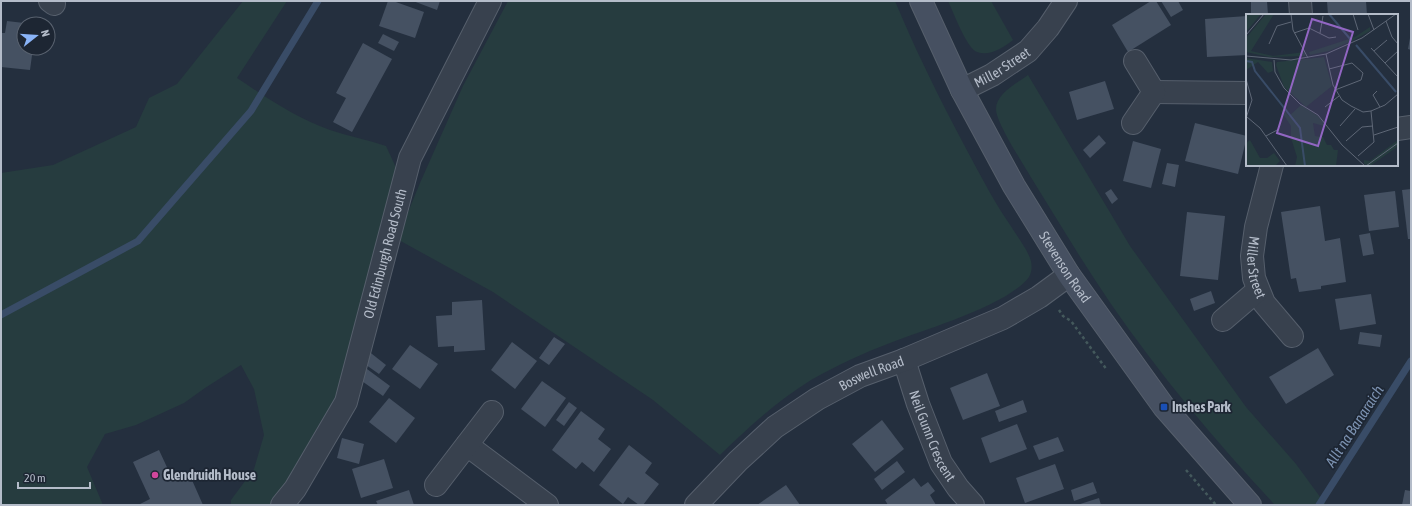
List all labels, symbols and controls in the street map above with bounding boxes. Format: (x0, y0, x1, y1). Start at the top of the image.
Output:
inset map (1246, 14, 1398, 166)
north arrow (16, 16, 56, 56)
text: N (39, 28, 52, 38)
street label: Miller Street (971, 44, 1033, 91)
street label: Old Edinburgh Road South (360, 187, 410, 320)
street label: Stevenson Road (1036, 229, 1094, 306)
street label: Miller Street (1244, 235, 1269, 301)
street label: Boswell Road (836, 353, 906, 394)
water label: Allt na Banaraich (1321, 382, 1387, 471)
street label: Neil Gunn Crescent (906, 388, 959, 484)
place label: Inshes Park (1172, 399, 1232, 415)
marker: Inshes Park (1159, 402, 1169, 412)
scale bar (18, 464, 90, 490)
place label: Glendruidh House (163, 467, 256, 483)
marker: Glendruidh House (150, 470, 160, 480)
text: 20 m (24, 471, 46, 485)

